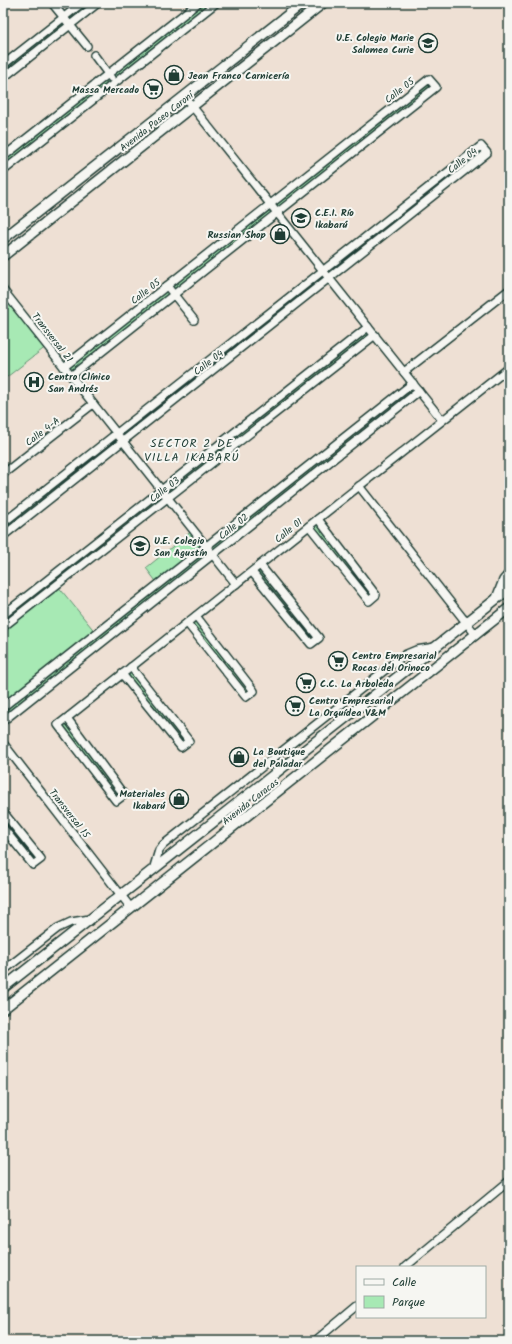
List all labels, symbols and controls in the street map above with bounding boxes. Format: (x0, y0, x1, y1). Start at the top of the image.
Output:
place label: U.E. Colegio Marie Salomea Curie (336, 30, 414, 58)
school or university icon: U.E. Colegio Marie Salomea Curie (417, 32, 439, 54)
shop icon: Jean Franco Carnicería (163, 64, 185, 86)
place label: Jean Franco Carnicería (188, 68, 289, 84)
street label: Calle 05 (381, 73, 419, 108)
supermarket icon: Massa Mercado (142, 78, 164, 100)
place label: Massa Mercado (72, 82, 139, 98)
street label: Avenida Paseo Caroní (116, 87, 198, 156)
street label: Calle 04 (444, 143, 481, 178)
place label: C.E.I. Río Ikabarú (315, 205, 354, 233)
school or university icon: C.E.I. Río Ikabarú (290, 207, 312, 229)
shop icon: Russian Shop (269, 223, 291, 245)
place label: Russian Shop (208, 227, 267, 243)
street label: Calle 05 (127, 274, 165, 309)
street label: Transversal 21 (28, 309, 77, 366)
street label: Calle 04 (190, 346, 228, 380)
place label: Centro Clínico San Andrés (48, 369, 111, 397)
hospital icon: Centro Clínico San Andrés (23, 371, 45, 393)
street label: Calle 4-A (22, 413, 63, 450)
district label: SECTOR 2 DE VILLA IKABARÚ (144, 434, 240, 467)
street label: Calle 03 (146, 473, 183, 507)
street label: Calle 02 (215, 509, 252, 544)
street label: Calle 01 (271, 514, 306, 547)
place label: U.E. Colegio San Agustín (154, 533, 208, 561)
school or university icon: U.E. Colegio San Agustín (129, 535, 151, 557)
place label: Centro Empresarial Rocas del Orinoco (352, 648, 437, 676)
supermarket icon: Centro Empresarial Rocas del Orinoco (327, 650, 349, 672)
supermarket icon: C.C. La Arboleda (295, 672, 317, 694)
place label: C.C. La Arboleda (320, 676, 394, 692)
place label: Centro Empresarial La Orquídea V&M (309, 693, 394, 721)
supermarket icon: Centro Empresarial La Orquídea V&M (284, 695, 306, 717)
place label: La Boutique del Paladar (253, 744, 305, 772)
shop icon: La Boutique del Paladar (228, 746, 250, 768)
street label: Avenida Caracas (219, 774, 283, 829)
street label: Transversal 15 (45, 785, 94, 842)
place label: Materiales Ikabarú (119, 786, 166, 814)
shop icon: Materiales Ikabarú (168, 788, 190, 810)
legend (356, 1266, 486, 1318)
text: Calle (392, 1273, 417, 1292)
text: Parque (392, 1293, 426, 1312)

